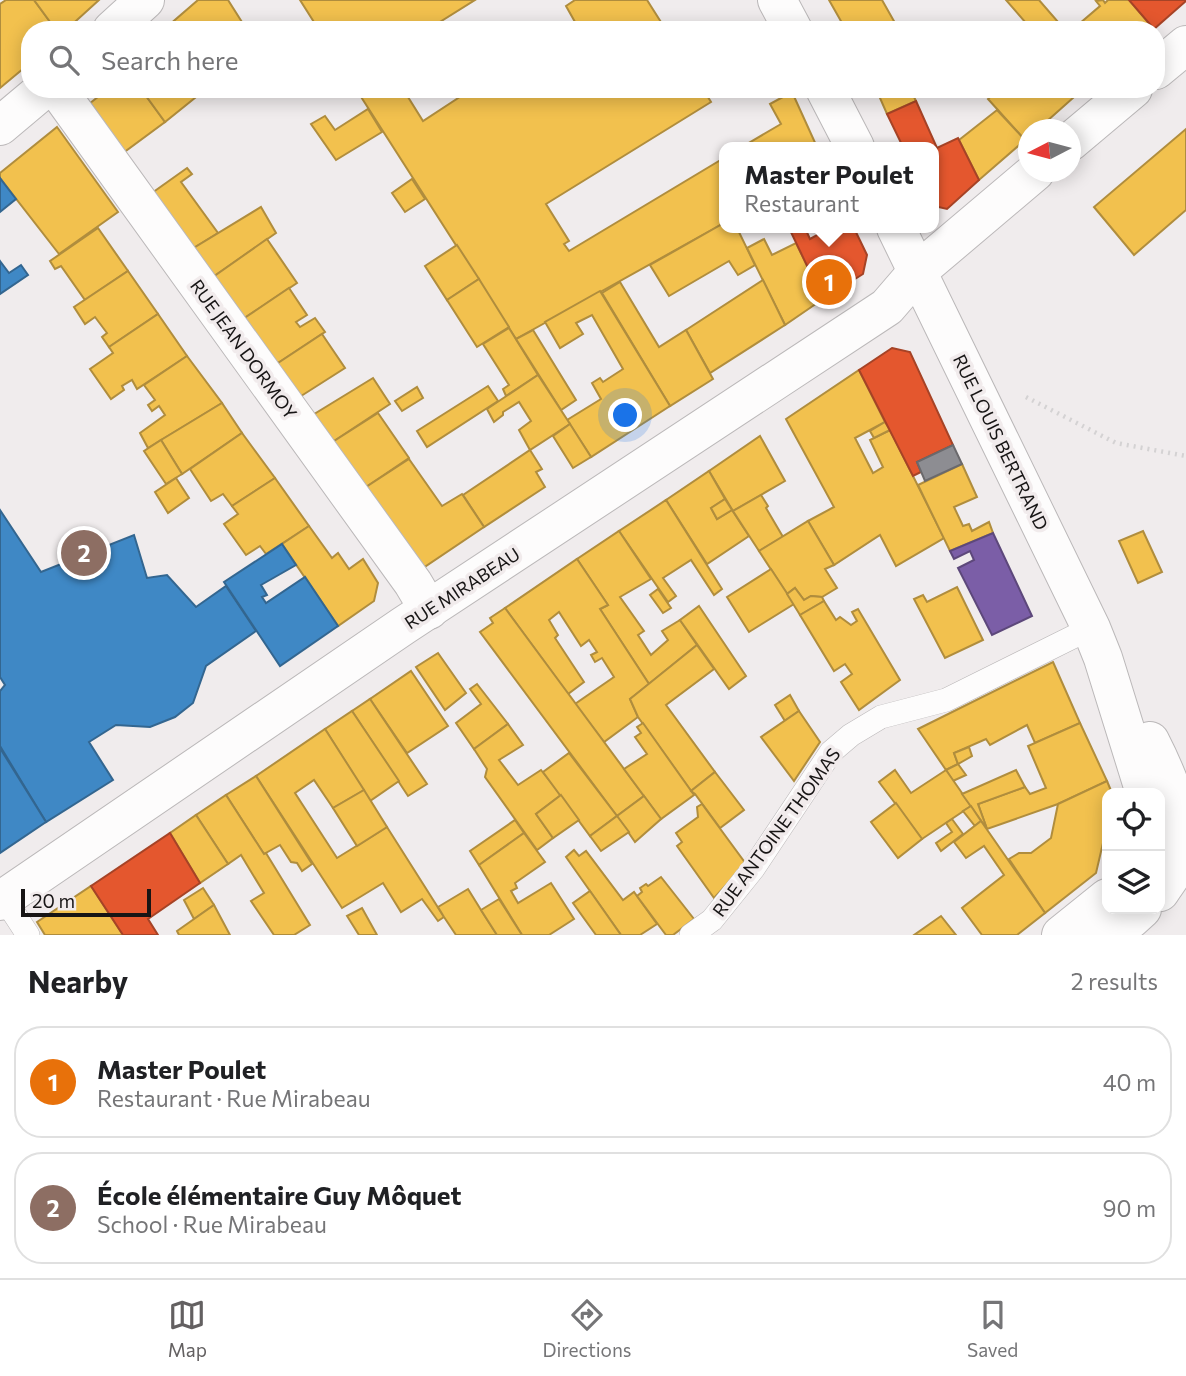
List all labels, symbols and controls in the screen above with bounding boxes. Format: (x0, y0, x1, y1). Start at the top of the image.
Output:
search box (21, 21, 1165, 98)
icon: search (45, 41, 83, 79)
text: Search here (101, 44, 239, 75)
north arrow (1018, 119, 1081, 182)
popup (719, 142, 939, 233)
text: Master Poulet (744, 158, 914, 189)
text: Restaurant (744, 189, 859, 217)
pin: 1 (806, 256, 852, 308)
street label: RUE JEAN DORMOY (186, 275, 302, 423)
street label: RUE LOUIS BERTRAND (949, 351, 1053, 533)
your location (608, 398, 642, 432)
pin: 2 (61, 527, 107, 579)
street label: RUE MIRABEAU (400, 543, 524, 633)
street label: RUE ANTOINE THOMAS (707, 743, 845, 921)
map controls (1102, 788, 1165, 914)
button: locate (1102, 788, 1165, 851)
button: layers (1102, 851, 1165, 914)
scale bar (21, 886, 150, 918)
text: 20 m (32, 889, 75, 912)
text: Nearby (28, 962, 128, 999)
text: 2 results (1071, 967, 1158, 995)
text: Master Poulet (97, 1053, 266, 1084)
text: 1 (48, 1068, 58, 1096)
text: 40 m (1103, 1068, 1156, 1096)
text: Restaurant · Rue Mirabeau (97, 1084, 371, 1112)
text: École élémentaire Guy Môquet (97, 1179, 461, 1210)
text: 2 (46, 1194, 60, 1222)
text: 90 m (1103, 1194, 1156, 1222)
text: School · Rue Mirabeau (97, 1210, 327, 1238)
tab: Map (168, 1296, 207, 1361)
tab: Directions (542, 1296, 632, 1361)
tab: Saved (967, 1296, 1018, 1361)

